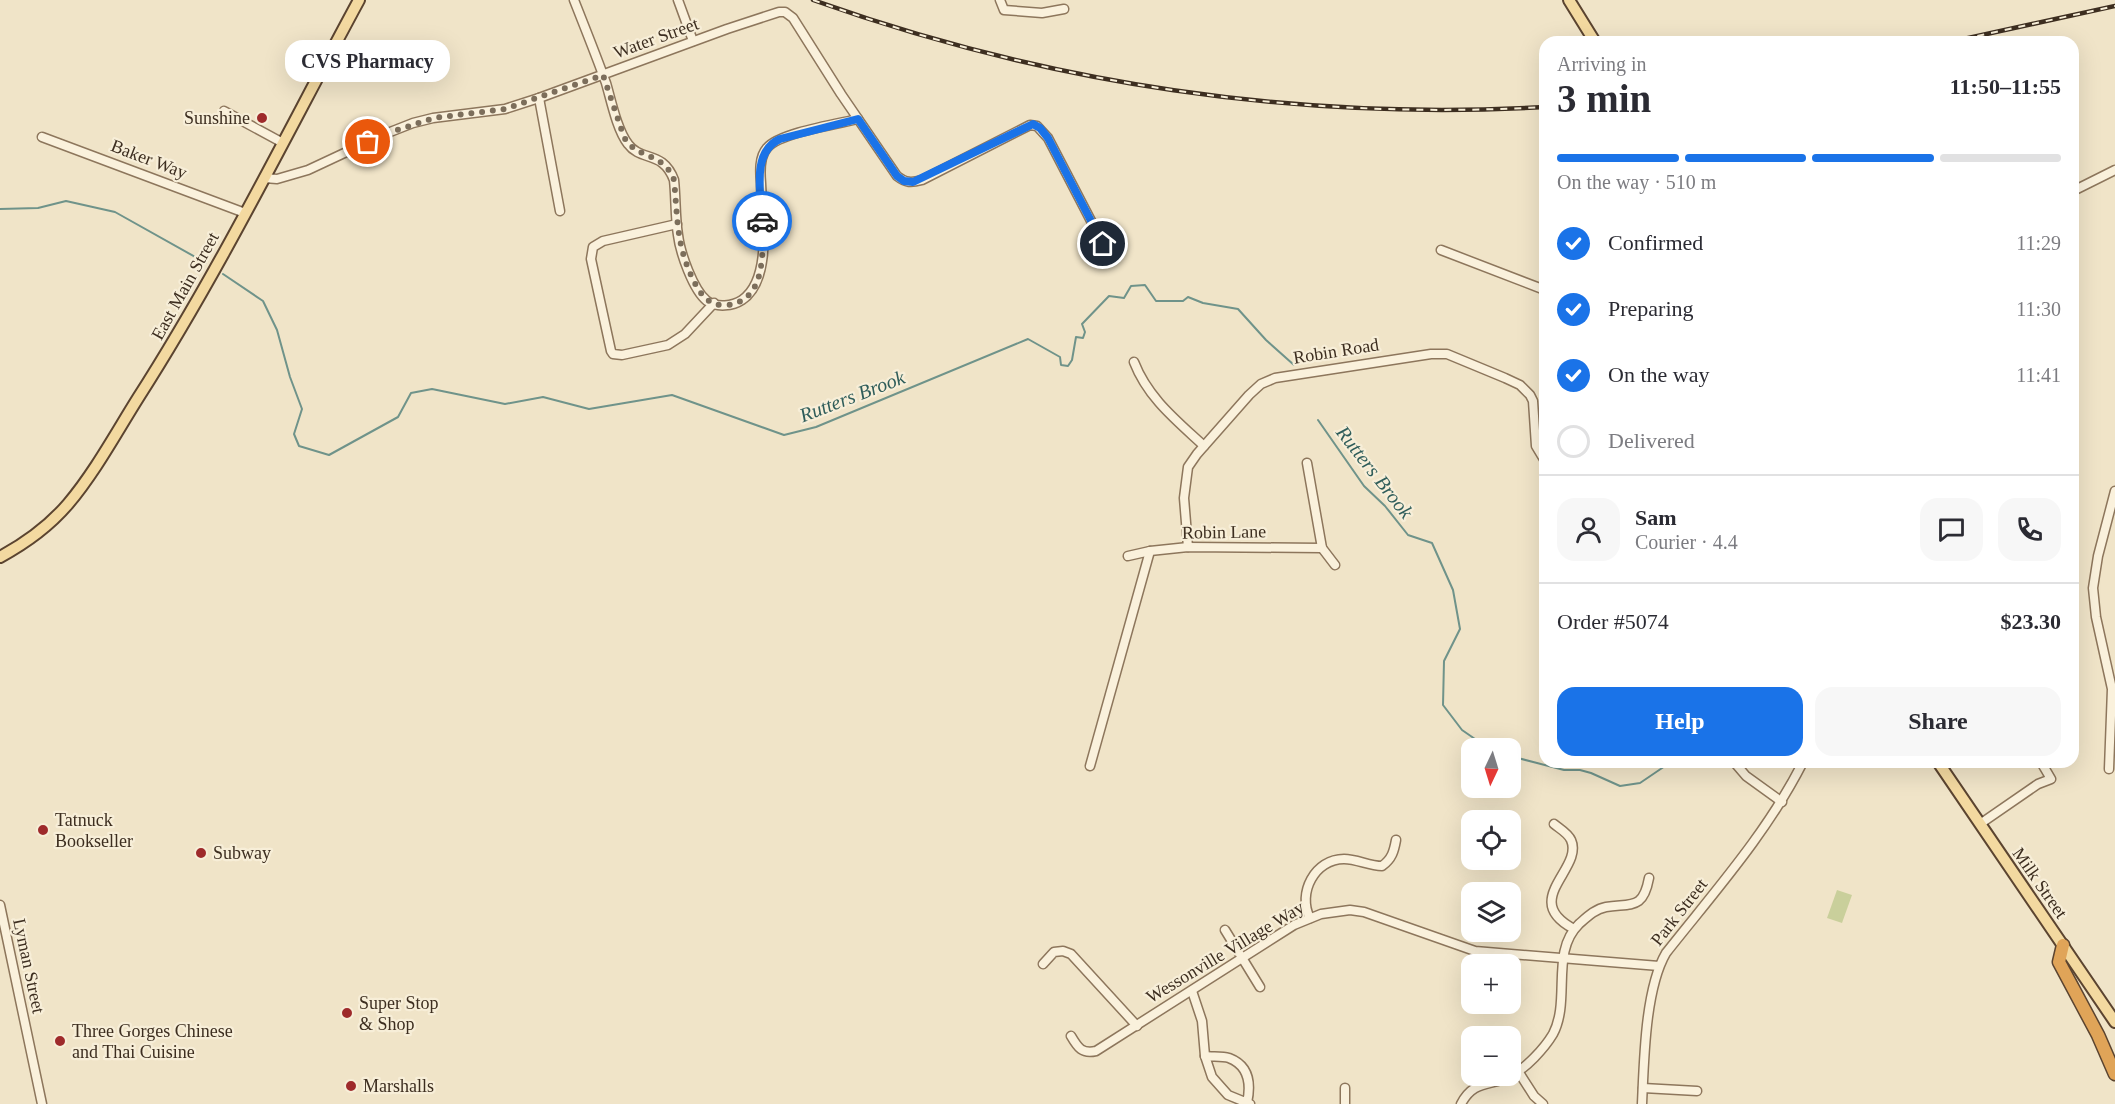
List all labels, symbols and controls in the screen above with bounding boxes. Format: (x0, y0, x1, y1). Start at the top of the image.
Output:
street label: Water Street (611, 13, 701, 63)
callout: CVS Pharmacy (286, 40, 451, 82)
text: CVS Pharmacy (301, 50, 434, 72)
text: Arriving in (1557, 53, 1646, 75)
text: 11:50–11:55 (1950, 74, 2061, 99)
text: 3 min (1557, 77, 1651, 120)
place label: Sunshine (184, 108, 250, 128)
marker: Sunshine (255, 111, 269, 125)
pin (342, 116, 393, 167)
icon: bag (351, 125, 384, 158)
street label: Baker Way (108, 135, 190, 183)
text: On the way · 510 m (1557, 171, 1716, 193)
courier (732, 191, 792, 251)
icon: car (746, 205, 779, 238)
pin (1077, 218, 1128, 269)
icon: home (1086, 227, 1119, 260)
icon: check (1557, 227, 1590, 260)
street label: East Main Street (147, 229, 223, 343)
text: Confirmed (1608, 230, 1703, 255)
text: 11:29 (2016, 232, 2061, 254)
icon: check (1557, 293, 1590, 326)
text: Preparing (1608, 296, 1694, 321)
text: 11:30 (2016, 298, 2061, 320)
street label: Robin Road (1292, 334, 1380, 368)
icon: check (1557, 359, 1590, 392)
text: On the way (1608, 362, 1709, 387)
text: 11:41 (2016, 364, 2061, 386)
water label: Rutters Brook (795, 365, 909, 427)
water label: Rutters Brook (1332, 421, 1418, 523)
text: Delivered (1608, 428, 1695, 453)
button: person (1557, 498, 1620, 561)
button: chat (1920, 498, 1983, 561)
button: phone (1998, 498, 2061, 561)
text: Sam (1635, 505, 1677, 530)
street label: Robin Lane (1182, 521, 1266, 543)
text: Courier · 4.4 (1635, 531, 1738, 553)
text: Order #5074 (1557, 609, 1669, 634)
text: $23.30 (2001, 609, 2061, 634)
button: Help (1557, 687, 1803, 756)
button: Share (1815, 687, 2061, 756)
north arrow (1461, 738, 1521, 798)
map controls (1461, 738, 1521, 1086)
place label: Tatnuck Bookseller (55, 810, 133, 851)
button: locate (1461, 810, 1521, 870)
marker: Tatnuck Bookseller (36, 823, 50, 837)
place label: Subway (213, 843, 271, 863)
street label: Milk Street (2008, 844, 2072, 922)
marker: Subway (194, 846, 208, 860)
street label: Park Street (1647, 875, 1711, 949)
button: layers (1461, 882, 1521, 942)
street label: Wessonville Village Way (1143, 897, 1307, 1007)
street label: Lyman Street (9, 917, 49, 1015)
button: + (1461, 954, 1521, 1014)
place label: Super Stop & Shop (359, 993, 439, 1034)
marker: Super Stop & Shop (340, 1006, 354, 1020)
place label: Three Gorges Chinese and Thai Cuisine (72, 1021, 233, 1062)
button: − (1461, 1026, 1521, 1086)
marker: Three Gorges Chinese and Thai Cuisine (53, 1034, 67, 1048)
place label: Marshalls (363, 1076, 434, 1096)
marker: Marshalls (344, 1079, 358, 1093)

